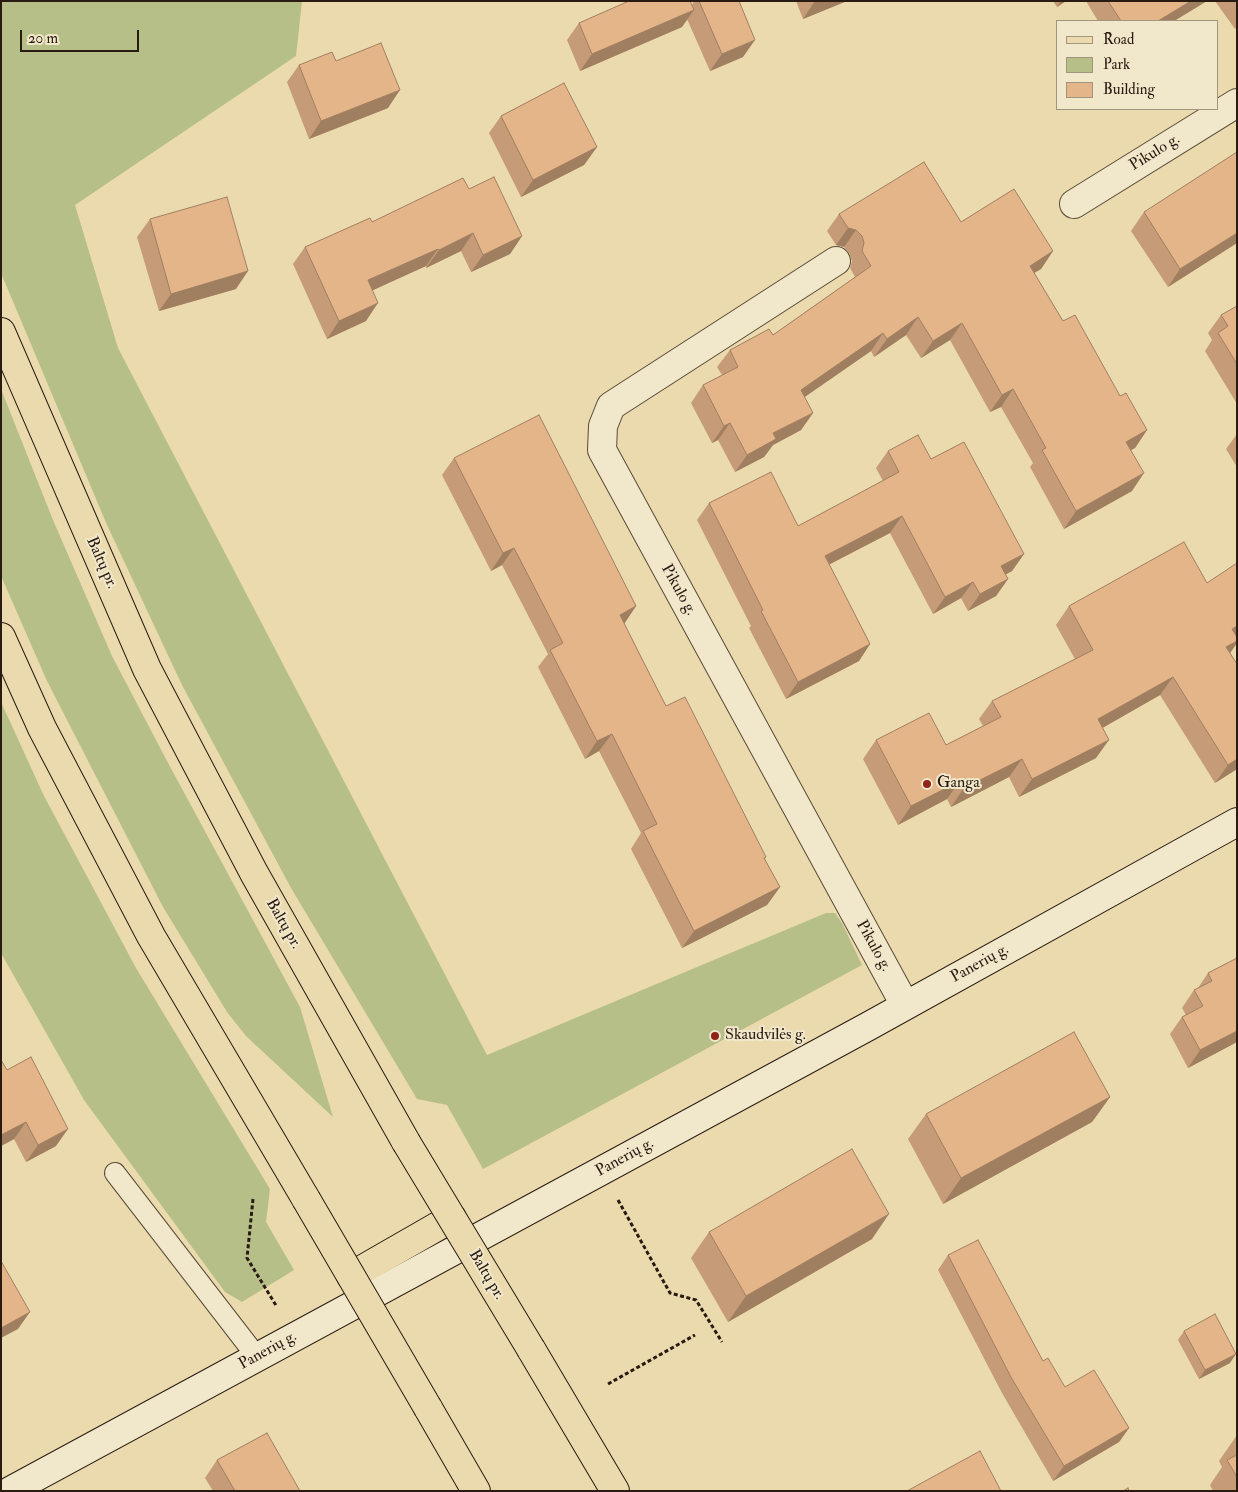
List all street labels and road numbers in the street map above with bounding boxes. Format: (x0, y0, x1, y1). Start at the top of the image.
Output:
street label: Pikulo g. (1126, 130, 1184, 176)
street label: Baltų pr. (81, 534, 121, 592)
street label: Pikulo g. (656, 561, 700, 619)
street label: Baltų pr. (261, 895, 305, 953)
street label: Pikulo g. (851, 917, 895, 975)
street label: Panerių g. (948, 940, 1012, 988)
street label: Panerių g. (593, 1134, 657, 1182)
street label: Baltų pr. (464, 1247, 508, 1303)
street label: Panerių g. (236, 1327, 300, 1375)

